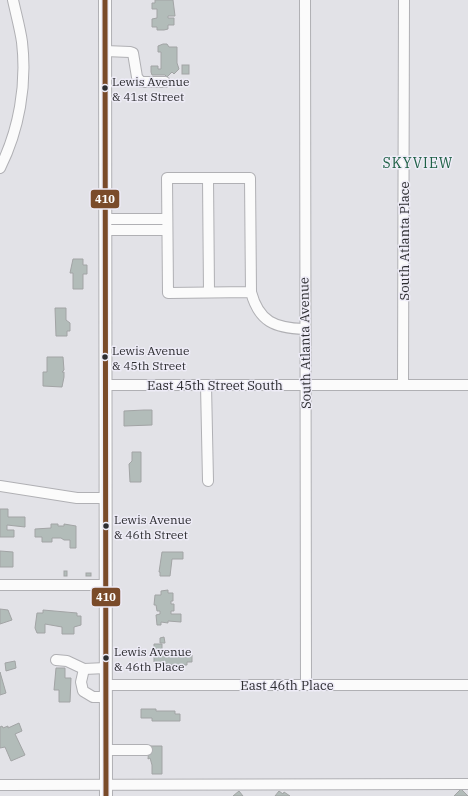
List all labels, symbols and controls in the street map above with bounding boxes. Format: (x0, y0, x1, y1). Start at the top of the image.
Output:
place label: Lewis Avenue & 41st Street (112, 74, 190, 104)
marker: Lewis Avenue & 41st Street (100, 83, 110, 93)
district label: SKYVIEW (383, 154, 453, 172)
street label: South Atlanta Place (396, 182, 413, 300)
line badge: 410 (90, 189, 120, 209)
text: 410 (95, 192, 115, 206)
street label: South Atlanta Avenue (295, 277, 315, 409)
place label: Lewis Avenue & 45th Street (112, 343, 190, 373)
marker: Lewis Avenue & 45th Street (100, 352, 110, 362)
street label: East 45th Street South (147, 377, 283, 394)
place label: Lewis Avenue & 46th Street (114, 512, 192, 542)
marker: Lewis Avenue & 46th Street (101, 521, 111, 531)
line badge: 410 (91, 587, 121, 607)
text: 410 (96, 590, 116, 604)
place label: Lewis Avenue & 46th Place (114, 644, 192, 674)
marker: Lewis Avenue & 46th Place (101, 653, 111, 663)
street label: East 46th Place (240, 677, 334, 694)

